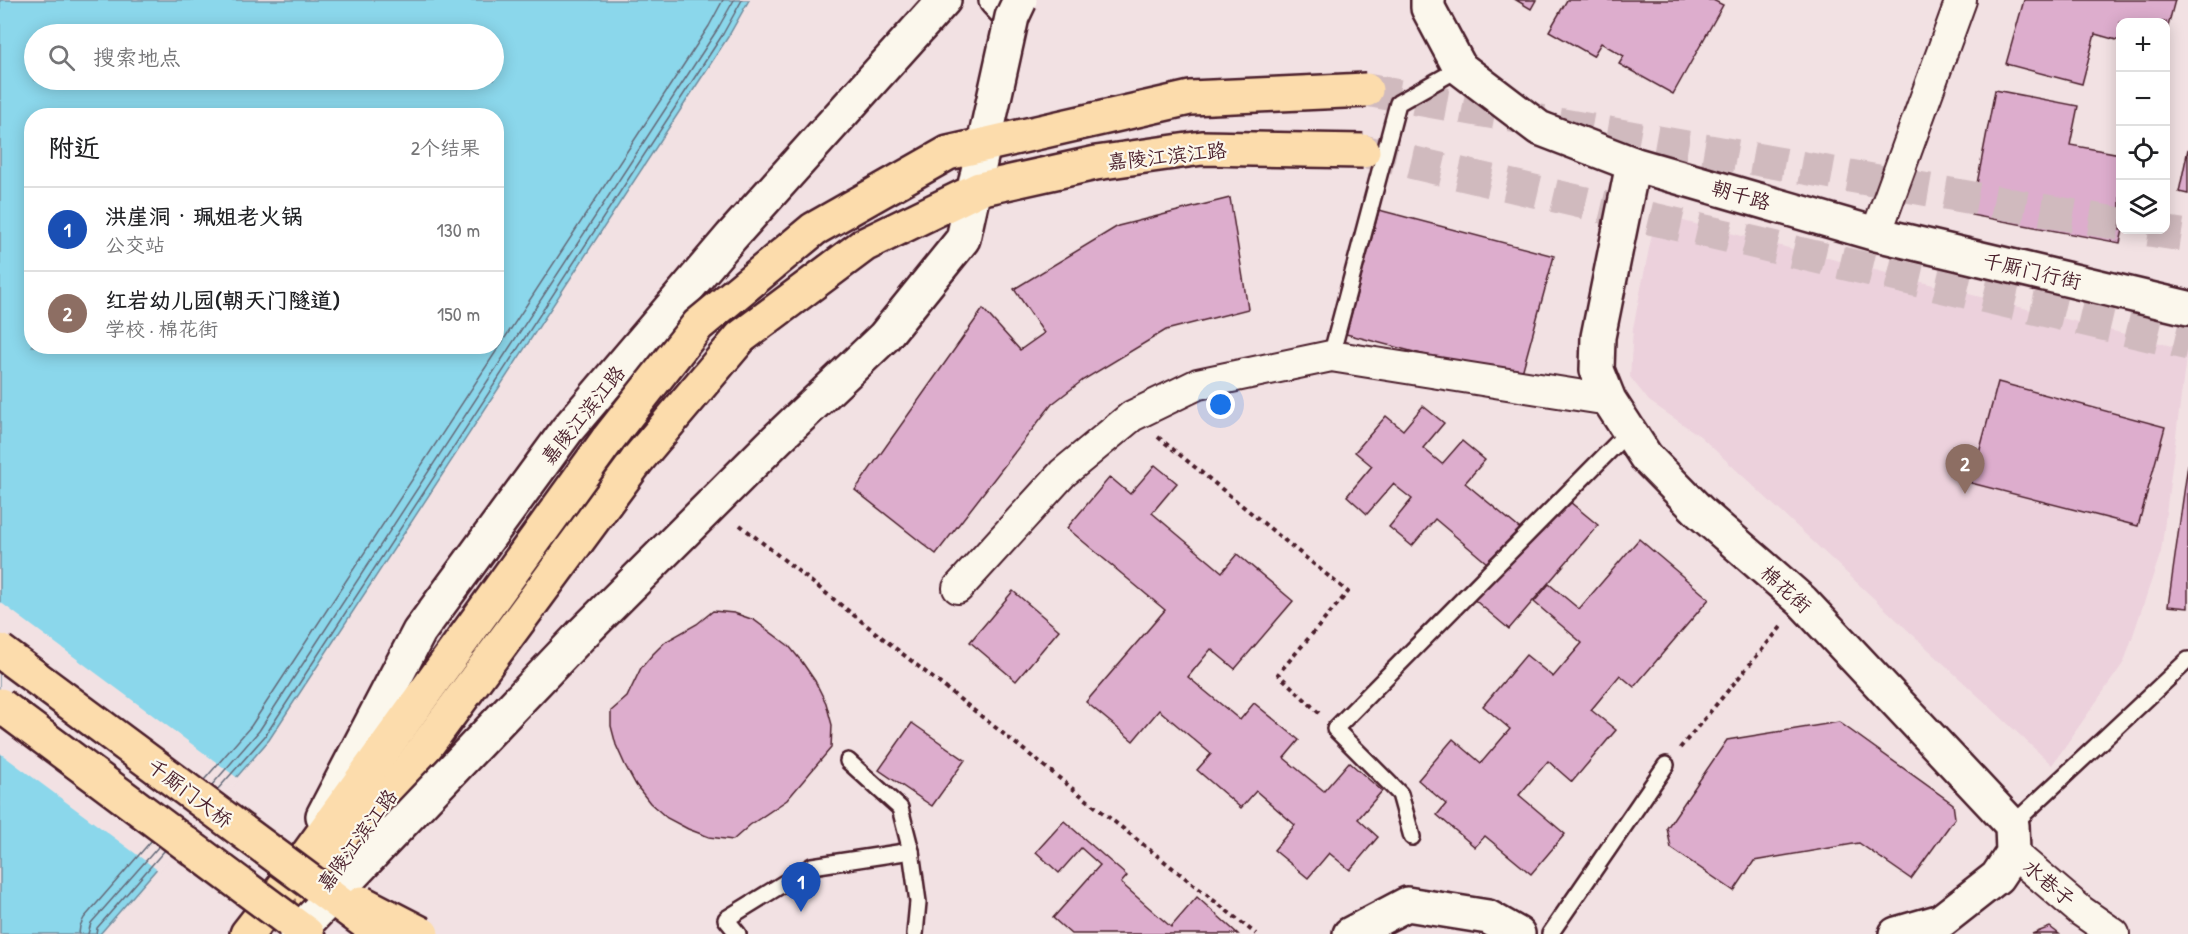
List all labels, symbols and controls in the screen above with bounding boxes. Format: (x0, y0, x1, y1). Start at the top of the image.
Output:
map controls (2116, 18, 2170, 234)
button: + (2116, 18, 2170, 72)
search box (24, 24, 504, 90)
icon: search (45, 41, 78, 74)
text: 搜索地点 (93, 42, 181, 72)
button: − (2116, 72, 2170, 126)
button: locate (2116, 126, 2170, 180)
text: 附近 (48, 130, 100, 165)
text: 2个结果 (411, 134, 480, 161)
street label: 嘉陵江滨江路 (1106, 136, 1229, 175)
street label: 朝千路 (1709, 173, 1775, 216)
button: layers (2116, 180, 2170, 234)
text: 洪崖洞‧珮姐老火锅 (105, 201, 303, 231)
text: 1 (64, 216, 71, 243)
text: 130 m (437, 216, 480, 243)
text: 公交站 (105, 231, 165, 258)
street label: 千厮门行街 (1980, 246, 2084, 295)
text: 红岩幼儿园(朝天门隧道) (105, 285, 340, 315)
text: 2 (63, 300, 72, 327)
text: 150 m (437, 300, 480, 327)
text: 学校 · 棉花街 (105, 315, 218, 342)
street label: 嘉陵江滨江路 (534, 359, 631, 470)
your location (1206, 390, 1235, 419)
pin: 2 (1946, 444, 1984, 494)
street label: 棉花街 (1755, 559, 1818, 619)
street label: 千厮门大桥 (142, 752, 238, 833)
street label: 嘉陵江滨江路 (310, 782, 403, 896)
street label: 水巷子 (2018, 853, 2081, 912)
pin: 1 (782, 862, 820, 912)

